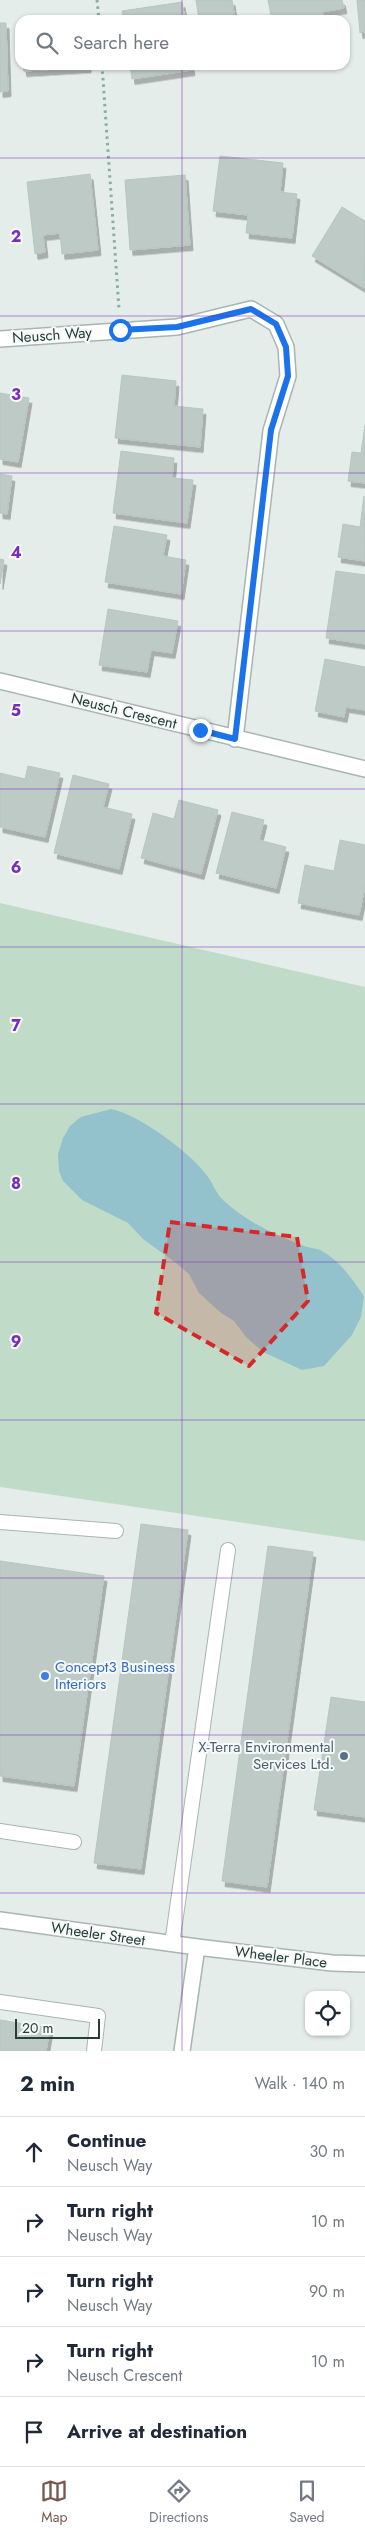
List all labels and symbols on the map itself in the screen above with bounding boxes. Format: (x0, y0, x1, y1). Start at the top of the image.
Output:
text: 2 (11, 225, 21, 248)
route start (109, 319, 132, 342)
street label: Neusch Way (11, 321, 93, 349)
text: 3 (11, 383, 21, 406)
text: 4 (10, 541, 22, 564)
street label: Neusch Crescent (69, 687, 180, 735)
text: 5 (11, 699, 21, 722)
route end (189, 719, 212, 742)
text: 6 (11, 856, 21, 879)
text: 7 (11, 1014, 21, 1037)
text: 8 (11, 1172, 21, 1195)
text: 9 (11, 1330, 21, 1353)
place label: Concept3 Business Interiors (55, 1656, 175, 1695)
marker: Concept3 Business Interiors (39, 1670, 51, 1682)
place label: X-Terra Environmental Services Ltd. (198, 1736, 334, 1775)
marker: X-Terra Environmental Services Ltd. (338, 1750, 350, 1762)
street label: Wheeler Street (50, 1917, 147, 1952)
street label: Wheeler Place (234, 1940, 329, 1974)
scale bar (15, 2016, 100, 2039)

